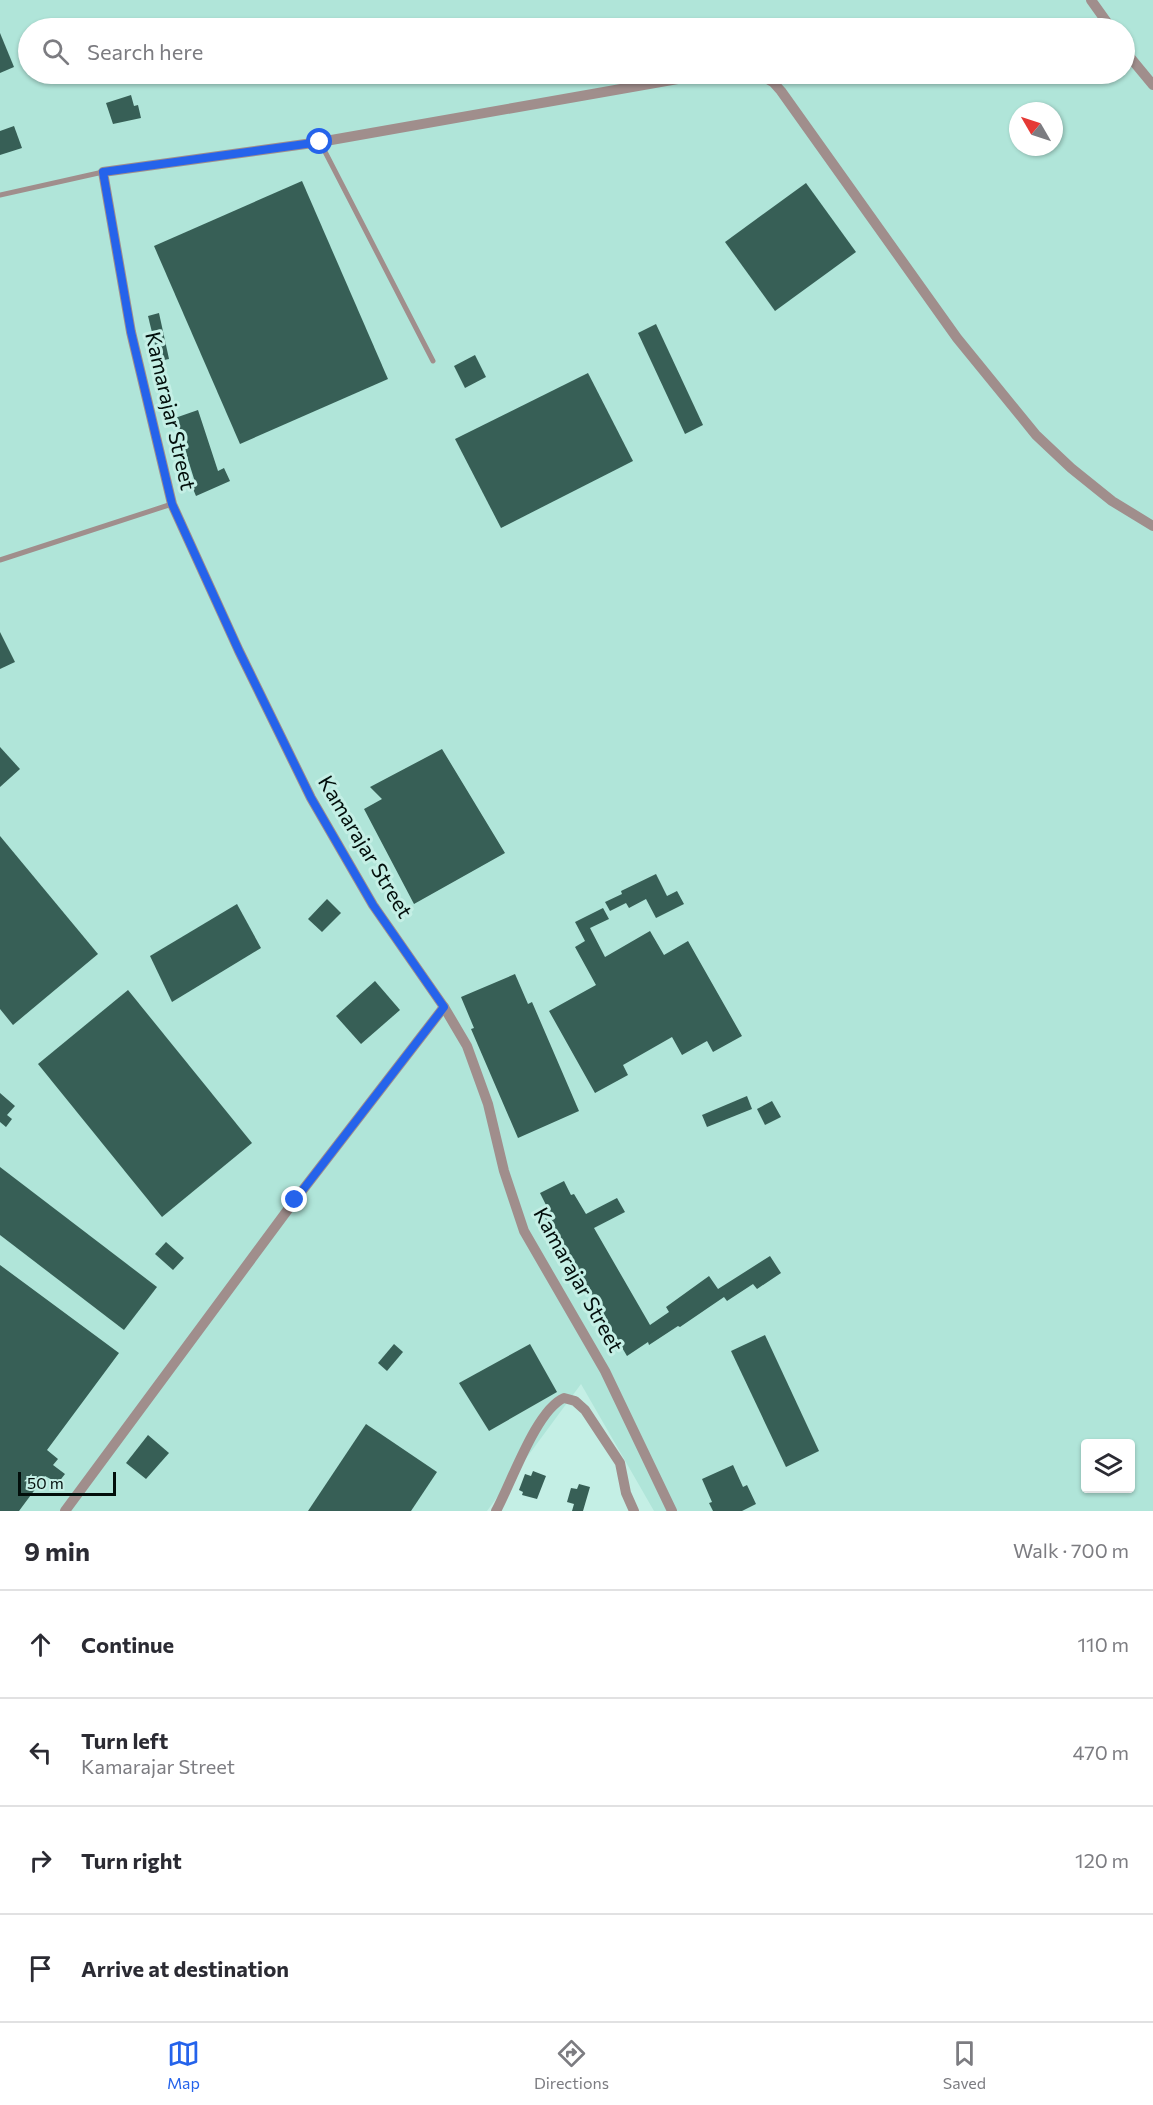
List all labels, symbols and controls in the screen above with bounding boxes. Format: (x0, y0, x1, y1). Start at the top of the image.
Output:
search box (18, 18, 1135, 84)
icon: search (39, 35, 72, 68)
text: Search here (87, 38, 203, 65)
north arrow (1009, 102, 1063, 156)
route start (306, 128, 332, 154)
street label: Kamarajar Street (141, 329, 202, 492)
street label: Kamarajar Street (314, 771, 419, 922)
route end (281, 1186, 307, 1212)
street label: Kamarajar Street (529, 1203, 629, 1356)
map controls (1081, 1439, 1135, 1493)
button: layers (1081, 1439, 1135, 1493)
scale bar (18, 1469, 116, 1496)
text: 50 m (27, 1473, 64, 1492)
text: 9 min (24, 1535, 90, 1566)
text: Walk · 700 m (1013, 1538, 1129, 1562)
icon: ahead (24, 1628, 57, 1661)
text: Continue (81, 1631, 174, 1658)
text: 110 m (1078, 1632, 1129, 1656)
text: Turn left (81, 1727, 168, 1754)
icon: left (24, 1736, 57, 1769)
text: 470 m (1073, 1740, 1129, 1764)
text: Kamarajar Street (81, 1754, 235, 1778)
icon: right (24, 1844, 57, 1877)
text: Turn right (81, 1847, 182, 1874)
text: 120 m (1075, 1848, 1129, 1872)
icon: arrive (24, 1952, 57, 1985)
text: Arrive at destination (81, 1955, 289, 1982)
tab: Map (167, 2037, 200, 2092)
tab: Directions (534, 2037, 609, 2092)
tab: Saved (943, 2037, 986, 2092)

